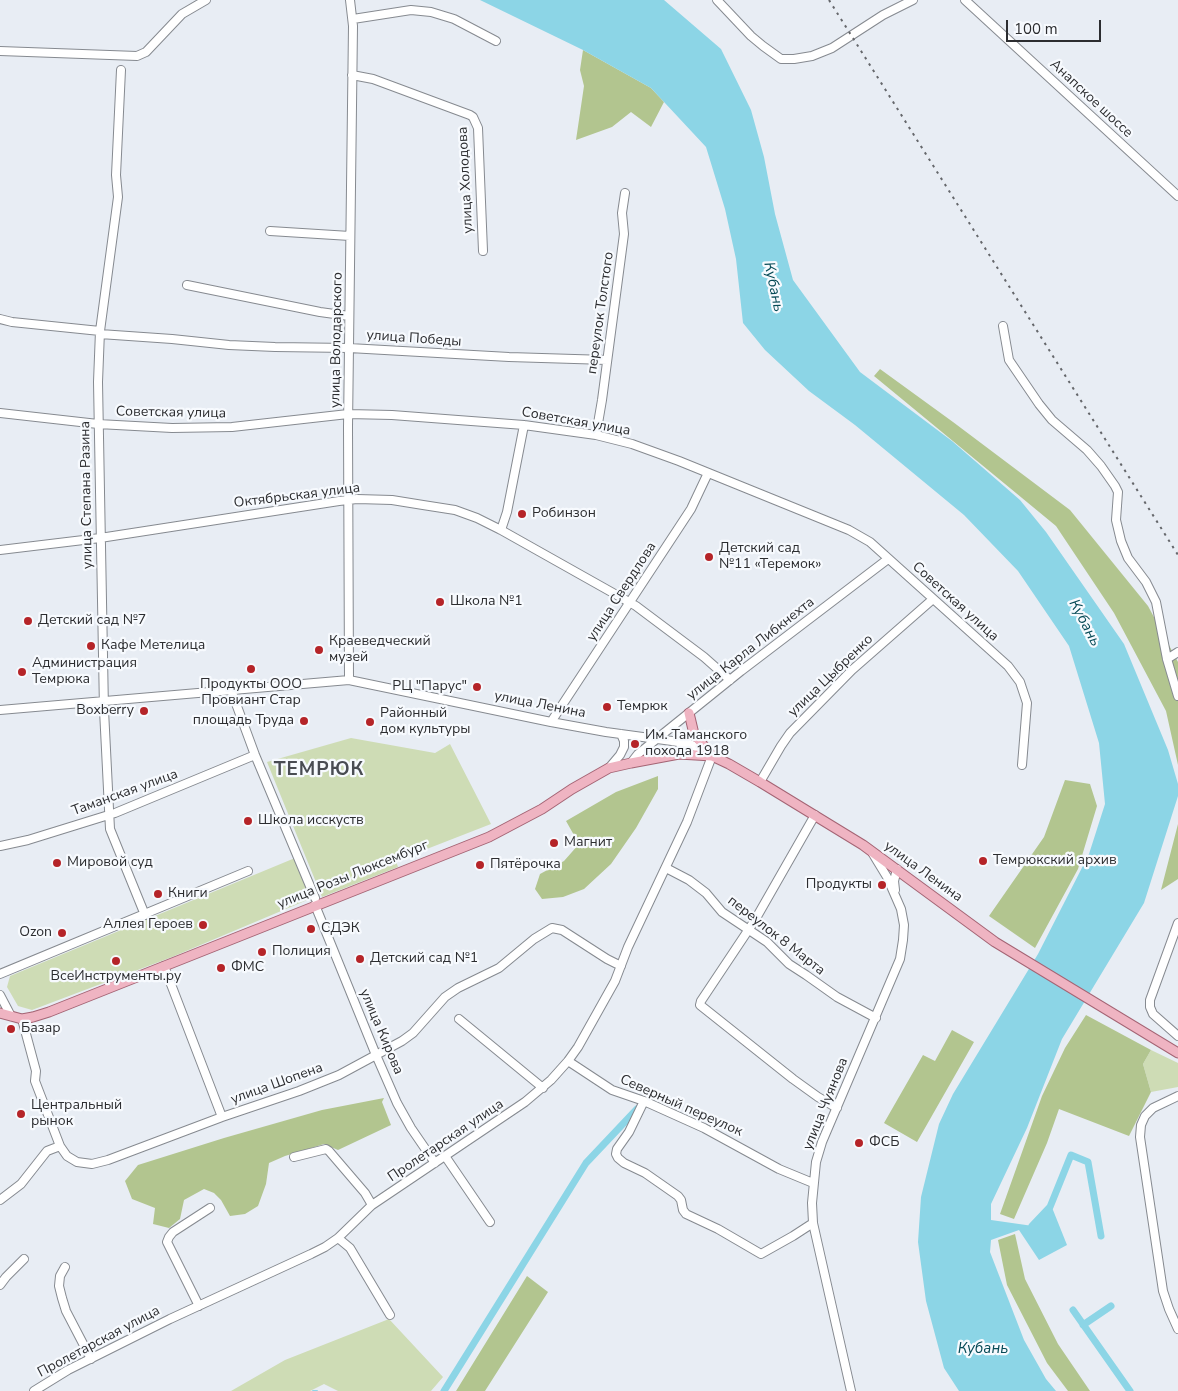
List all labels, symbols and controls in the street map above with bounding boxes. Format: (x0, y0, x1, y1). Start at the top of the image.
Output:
scale bar (1008, 10, 1103, 42)
text: 100 m (1014, 19, 1058, 39)
street label: Анапское шоссе (1046, 56, 1136, 142)
street label: улица Холодова (455, 126, 477, 234)
street label: переулок Толстого (584, 251, 618, 375)
water label: Кубань (759, 260, 787, 314)
street label: улица Володарского (327, 272, 347, 408)
street label: улица Победы (366, 327, 462, 351)
street label: Советская улица (116, 404, 226, 422)
street label: Советская улица (520, 404, 632, 440)
street label: улица Степана Разина (77, 421, 97, 569)
street label: Октябрьская улица (233, 480, 361, 512)
place label: Робинзон (532, 506, 596, 522)
marker: Робинзон (516, 508, 528, 520)
street label: улица Свердлова (584, 539, 660, 645)
place label: Детский сад №11 «Теремок» (719, 541, 821, 574)
marker: Детский сад №11 «Теремок» (703, 551, 715, 563)
street label: Советская улица (908, 559, 1002, 645)
place label: Школа №1 (450, 594, 523, 610)
street label: улица Карла Либкнехта (684, 594, 818, 704)
marker: Школа №1 (434, 596, 446, 608)
water label: Кубань (1064, 596, 1104, 650)
place label: Детский сад №7 (38, 613, 146, 629)
marker: Детский сад №7 (22, 615, 34, 627)
street label: улица Цыбренко (785, 631, 877, 721)
place label: Краеведческий музей (329, 634, 431, 666)
place label: Кафе Метелица (101, 638, 205, 654)
marker: Кафе Метелица (85, 640, 97, 652)
marker: Краеведческий музей (313, 644, 325, 656)
place label: Администрация Темрюка (32, 656, 137, 689)
marker: Продукты ООО Провиант Стар (245, 663, 257, 675)
marker: Администрация Темрюка (16, 666, 28, 678)
place label: Продукты ООО Провиант Стар (200, 677, 302, 710)
place label: РЦ "Парус" (392, 679, 467, 695)
marker: РЦ "Парус" (471, 681, 483, 693)
street label: улица Ленина (493, 688, 587, 722)
place label: Темрюк (617, 699, 668, 715)
marker: Темрюк (601, 701, 613, 713)
place label: Boxberry (76, 703, 134, 719)
marker: Boxberry (138, 705, 150, 717)
place label: Районный дом культуры (380, 706, 471, 739)
place label: площадь Труда (193, 713, 294, 729)
marker: площадь Труда (298, 715, 310, 727)
marker: Районный дом культуры (364, 716, 376, 728)
place label: Им. Таманского похода 1918 (645, 728, 747, 760)
marker: Им. Таманского похода 1918 (629, 738, 641, 750)
district label: ТЕМРЮК (273, 759, 365, 781)
street label: Таманская улица (70, 766, 180, 820)
place label: Школа исскуств (258, 813, 364, 829)
marker: Школа исскуств (242, 815, 254, 827)
place label: Магнит (564, 835, 612, 851)
street label: улица Розы Люксембург (275, 837, 431, 913)
marker: Магнит (548, 837, 560, 849)
street label: улица Ленина (881, 838, 965, 906)
place label: Темрюкский архив (993, 853, 1117, 869)
place label: Мировой суд (67, 855, 153, 871)
marker: Темрюкский архив (977, 855, 989, 867)
marker: Мировой суд (51, 857, 63, 869)
place label: Пятёрочка (490, 857, 561, 873)
marker: Пятёрочка (474, 859, 486, 871)
place label: Продукты (806, 877, 872, 893)
marker: Продукты (876, 879, 888, 891)
place label: Книги (168, 886, 208, 902)
marker: Книги (152, 888, 164, 900)
street label: переулок 8 Марта (724, 893, 828, 979)
place label: Аллея Героев (103, 917, 193, 933)
marker: Аллея Героев (197, 919, 209, 931)
place label: СДЭК (321, 921, 360, 937)
marker: СДЭК (305, 923, 317, 935)
place label: Ozon (19, 925, 52, 941)
marker: Ozon (56, 927, 68, 939)
place label: Полиция (272, 944, 331, 960)
marker: Полиция (256, 946, 268, 958)
place label: Детский сад №1 (370, 951, 478, 967)
marker: Детский сад №1 (354, 953, 366, 965)
marker: ВсеИнструменты.ру (110, 955, 122, 967)
place label: ФМС (231, 960, 264, 976)
marker: ФМС (215, 962, 227, 974)
place label: ВсеИнструменты.ру (51, 969, 181, 985)
street label: улица Кирова (355, 987, 407, 1077)
place label: Базар (21, 1021, 61, 1037)
marker: Базар (5, 1023, 17, 1035)
street label: улица Чуянова (800, 1055, 852, 1153)
street label: улица Шопена (229, 1060, 325, 1108)
street label: Северный переулок (617, 1071, 745, 1141)
street label: Пролетарская улица (385, 1096, 507, 1186)
place label: Центральный рынок (31, 1098, 122, 1130)
marker: Центральный рынок (15, 1108, 27, 1120)
place label: ФСБ (869, 1135, 899, 1151)
marker: ФСБ (853, 1137, 865, 1149)
street label: Пролетарская улица (35, 1303, 163, 1381)
water label: Кубань (958, 1340, 1008, 1358)

